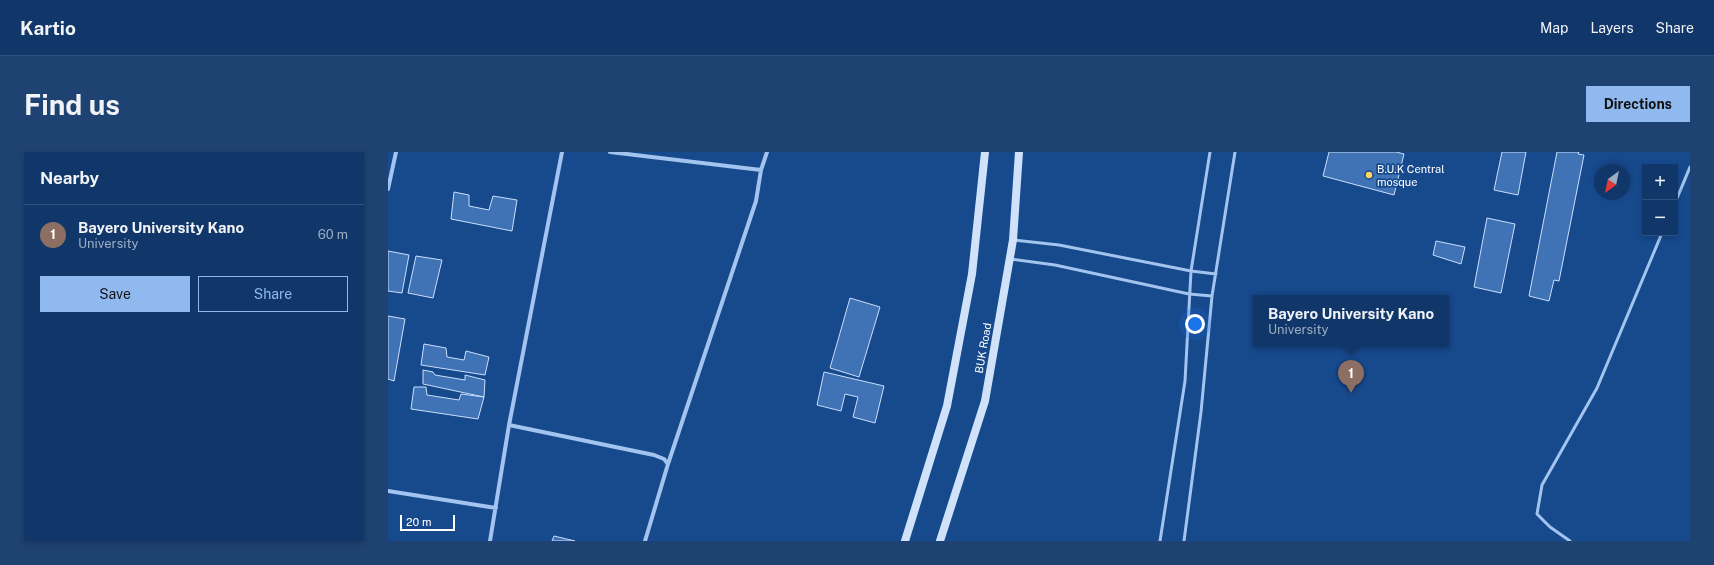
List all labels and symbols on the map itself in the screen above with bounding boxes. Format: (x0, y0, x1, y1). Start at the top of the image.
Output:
place label: B.U.K Central mosque (1377, 163, 1445, 188)
north arrow (1594, 164, 1630, 200)
marker: B.U.K Central mosque (1364, 170, 1374, 180)
your location (1185, 314, 1205, 334)
street label: BUK Road (973, 322, 993, 374)
pin: 1 (1338, 360, 1364, 393)
scale bar (400, 513, 455, 532)

